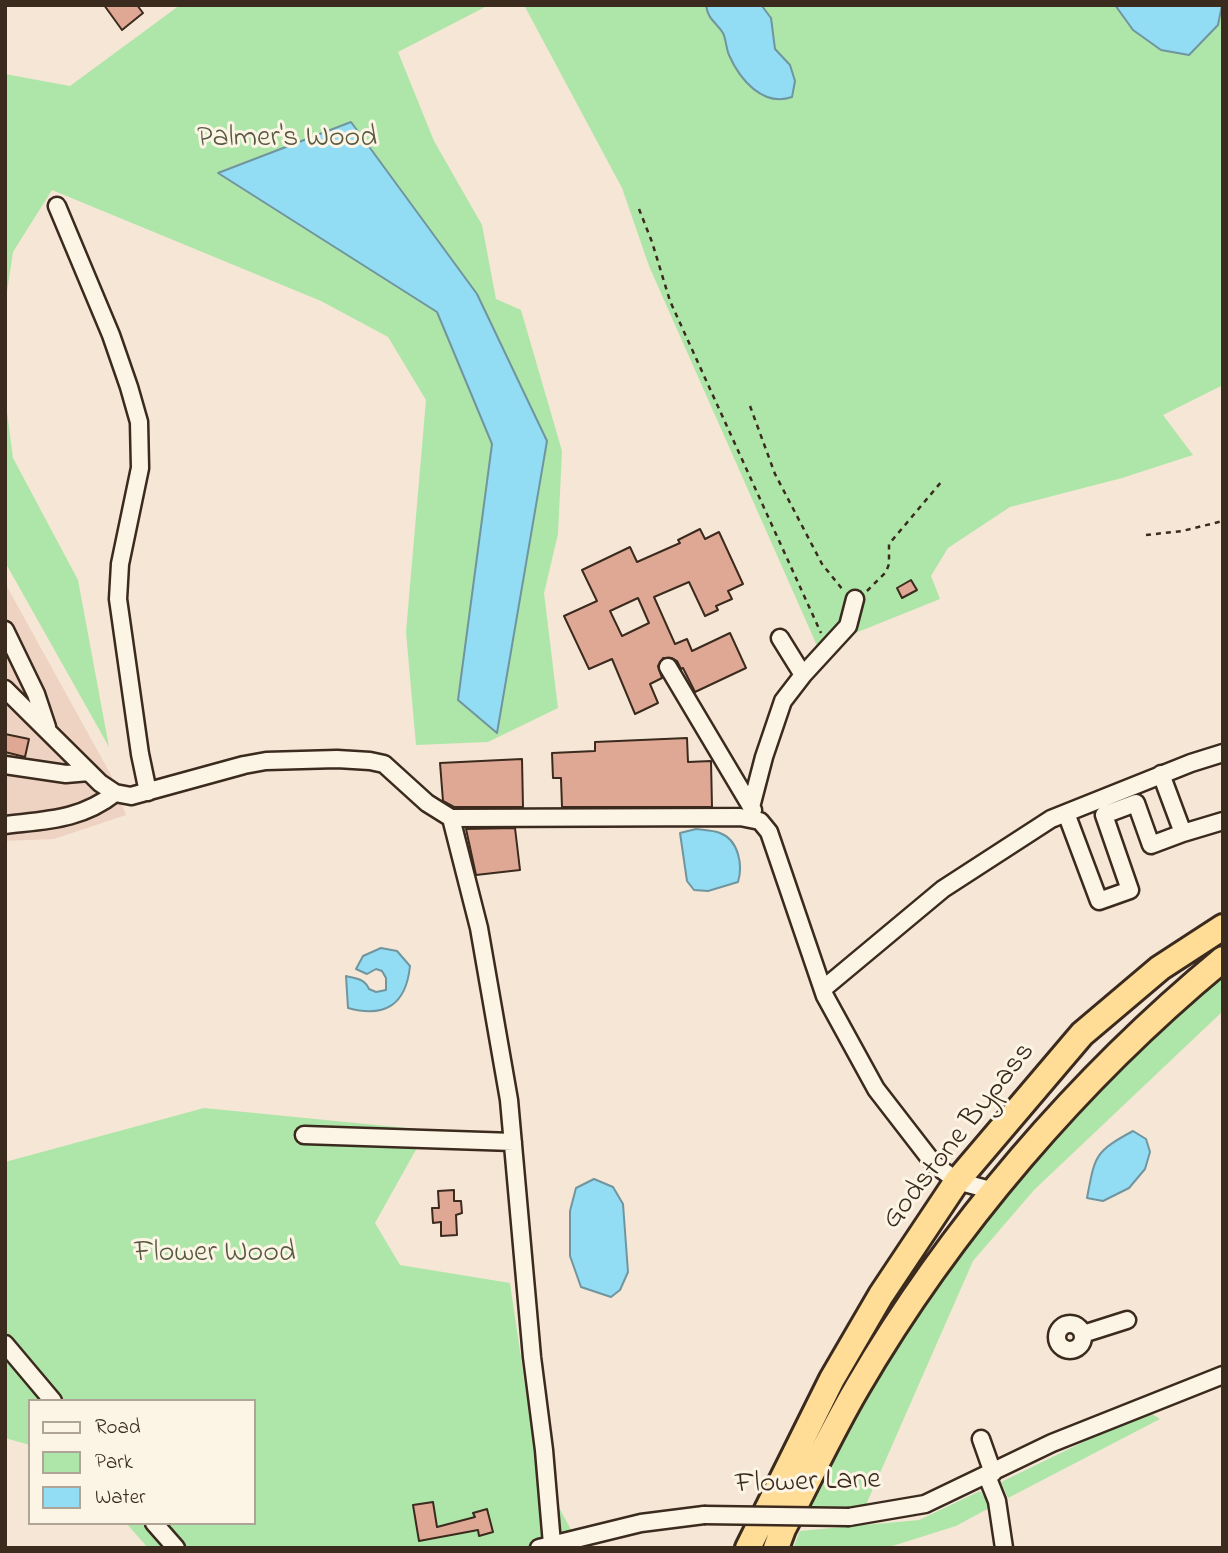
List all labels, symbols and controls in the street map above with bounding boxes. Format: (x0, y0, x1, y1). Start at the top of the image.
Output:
park label: Palmer's Wood (197, 122, 377, 158)
street label: Godstone Bypass (876, 1036, 1044, 1238)
park label: Flower Wood (134, 1237, 296, 1273)
legend (28, 1399, 256, 1525)
text: Road (95, 1413, 141, 1443)
text: Park (95, 1448, 133, 1478)
street label: Flower Lane (735, 1463, 881, 1505)
text: Water (95, 1483, 146, 1513)

